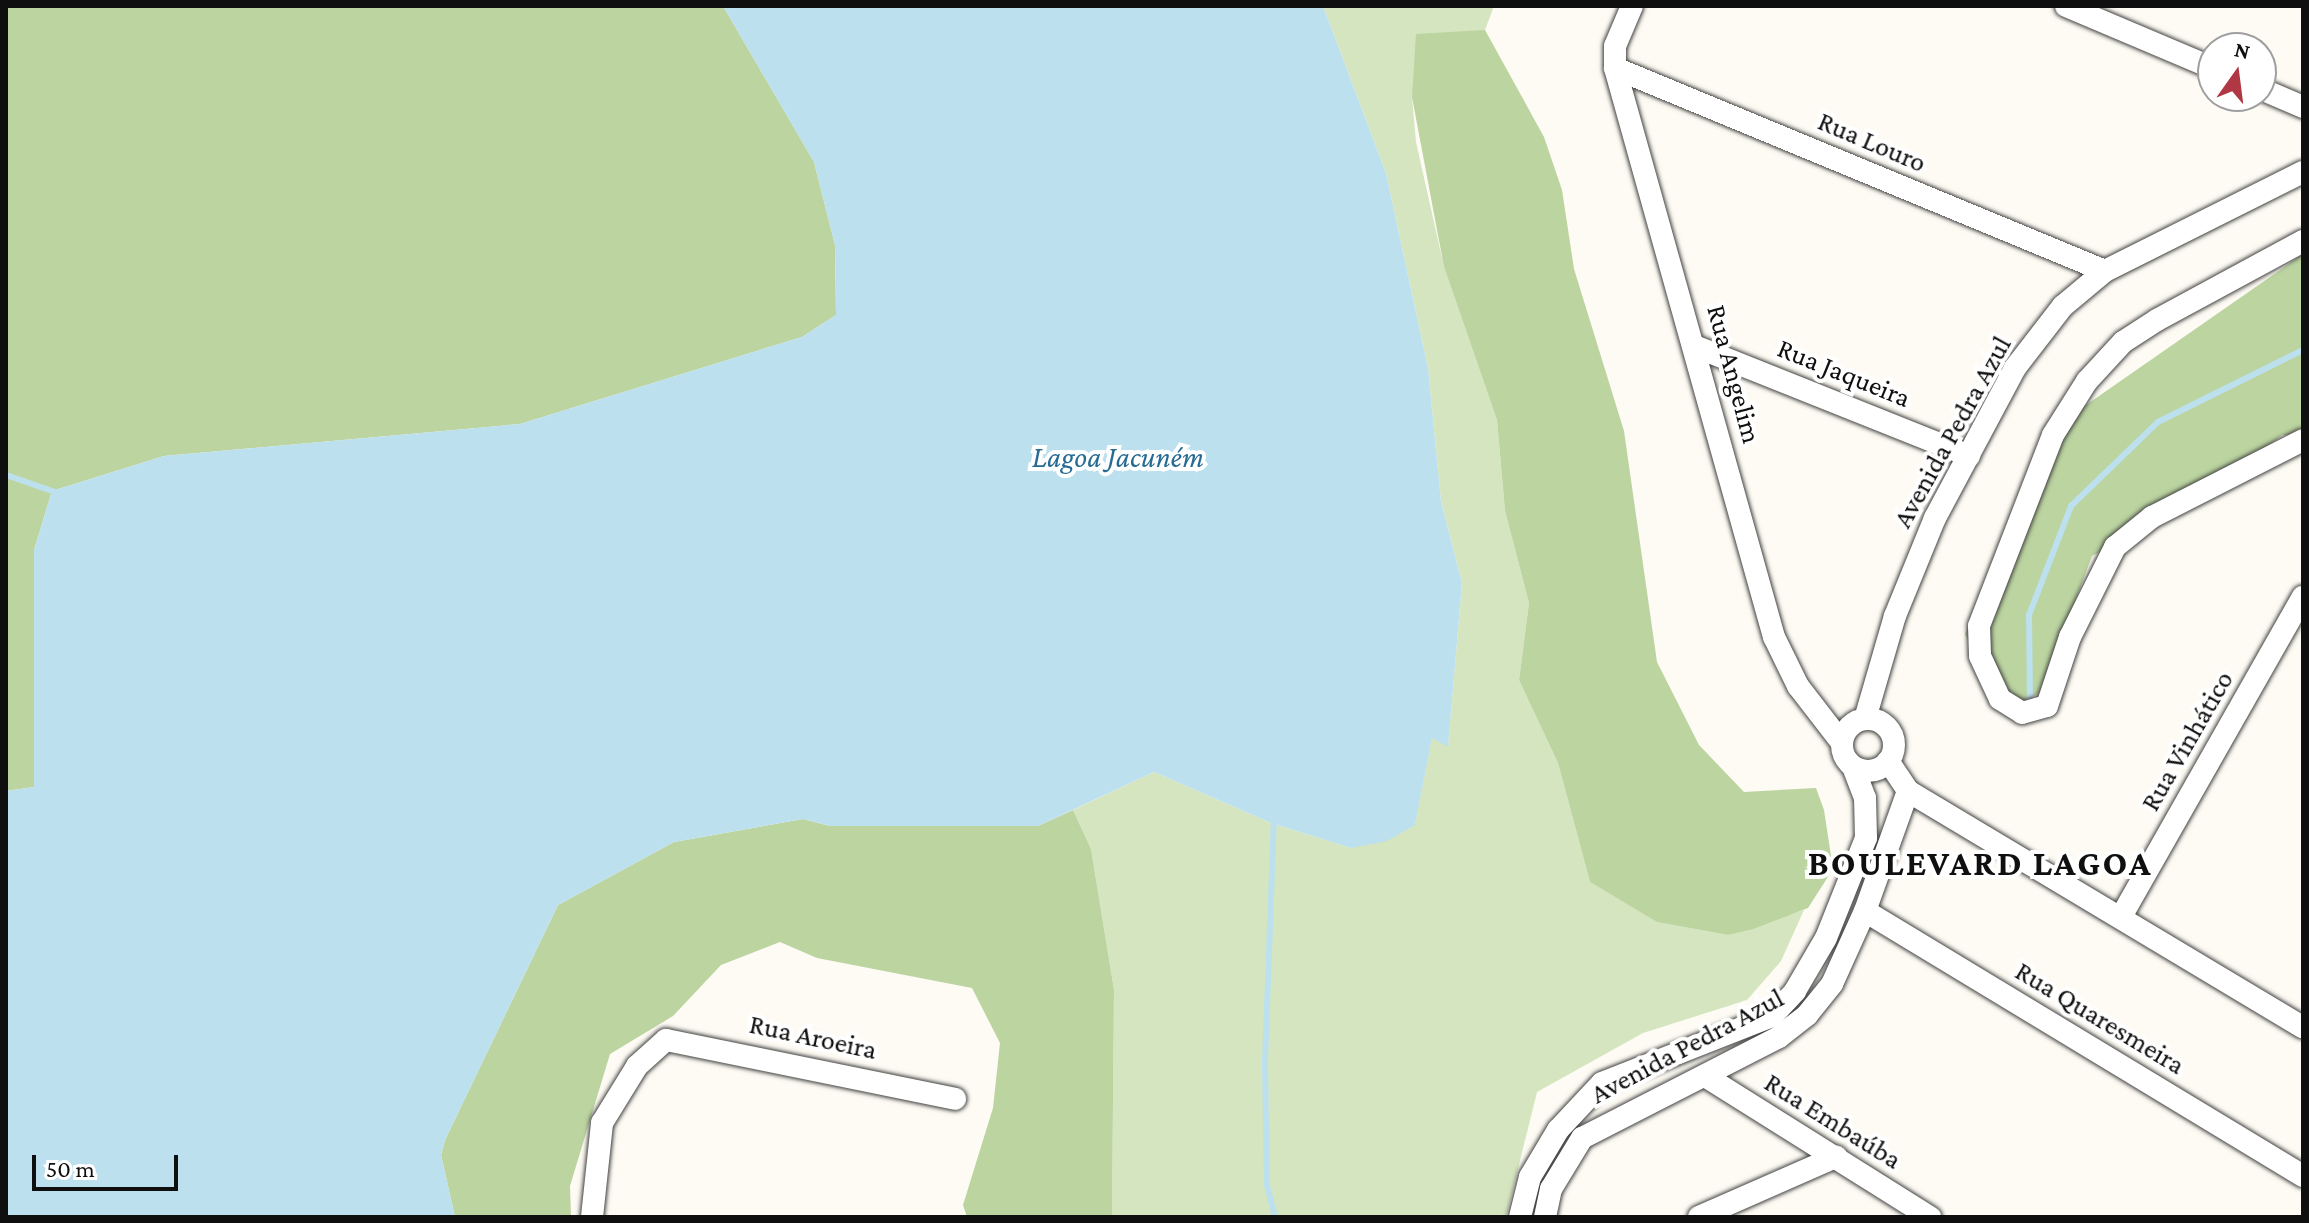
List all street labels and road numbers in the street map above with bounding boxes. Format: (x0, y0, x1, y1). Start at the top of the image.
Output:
street label: Rua Louro (1813, 104, 1931, 180)
street label: Rua Angelim (1699, 301, 1769, 447)
street label: Avenida Pedra Azul (1885, 330, 2019, 534)
street label: Rua Jaqueira (1772, 331, 1916, 415)
street label: Rua Vinhático (2133, 665, 2241, 817)
street label: Rua Quaresmeira (2009, 954, 2191, 1082)
street label: Avenida Pedra Azul (1585, 981, 1789, 1111)
street label: Rua Aroeira (746, 1007, 880, 1067)
street label: Rua Embaúba (1758, 1066, 1908, 1176)

